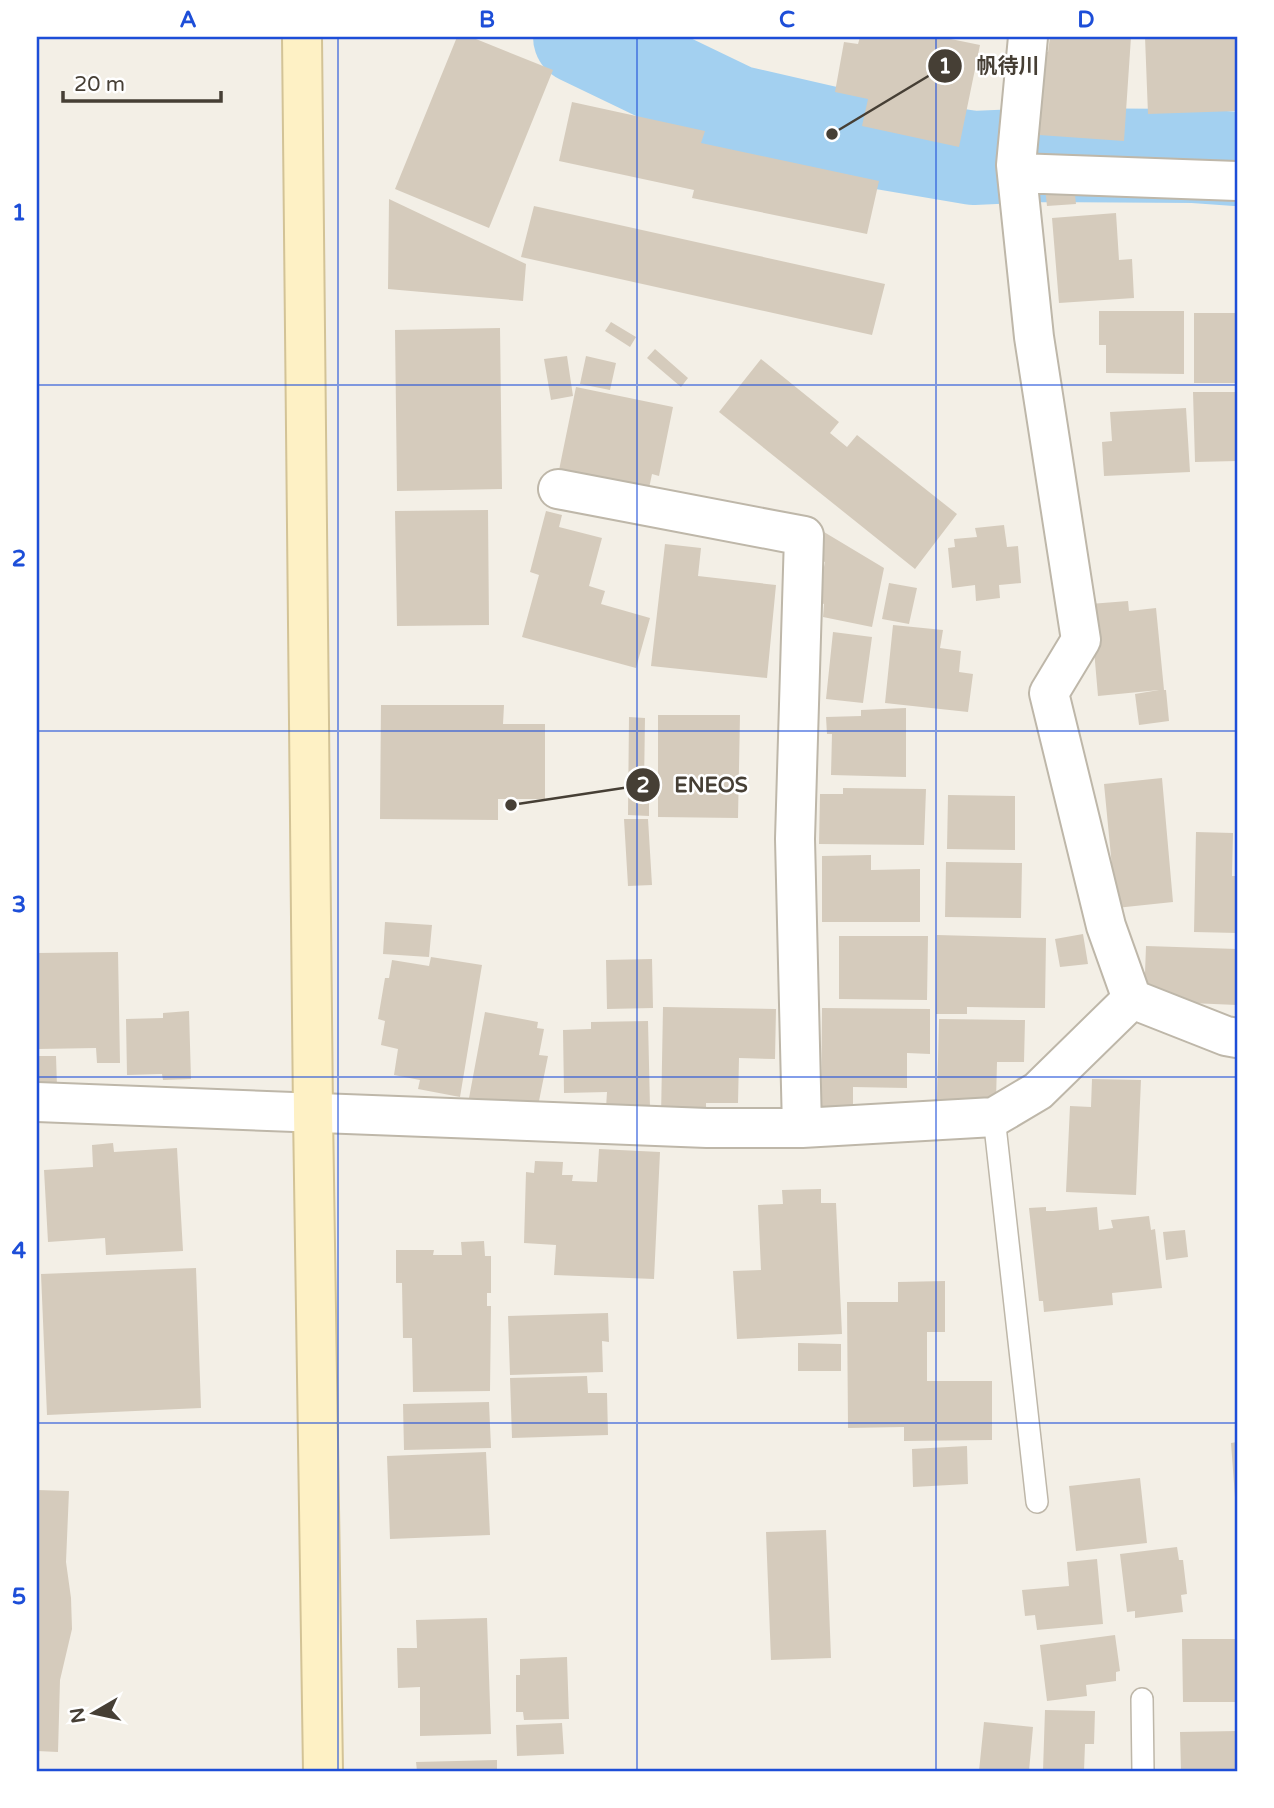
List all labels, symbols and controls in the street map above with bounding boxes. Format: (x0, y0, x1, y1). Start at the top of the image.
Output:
text: A (179, 6, 197, 34)
text: B (479, 6, 495, 34)
text: C (779, 6, 795, 34)
text: D (1077, 6, 1095, 34)
callout: 帆待川 (927, 45, 1053, 87)
text: 1 (938, 54, 952, 79)
text: 帆待川 (977, 54, 1040, 79)
scale bar (63, 60, 220, 104)
text: 20 m (74, 72, 125, 97)
text: 1 (12, 199, 26, 227)
text: 2 (12, 545, 26, 573)
callout: ENEOS (626, 764, 762, 806)
text: 2 (636, 773, 650, 798)
text: ENEOS (674, 773, 748, 798)
text: 3 (12, 891, 26, 919)
text: 4 (12, 1237, 27, 1265)
text: 5 (12, 1583, 26, 1611)
north arrow (60, 1678, 130, 1748)
text: N (66, 1706, 90, 1725)

